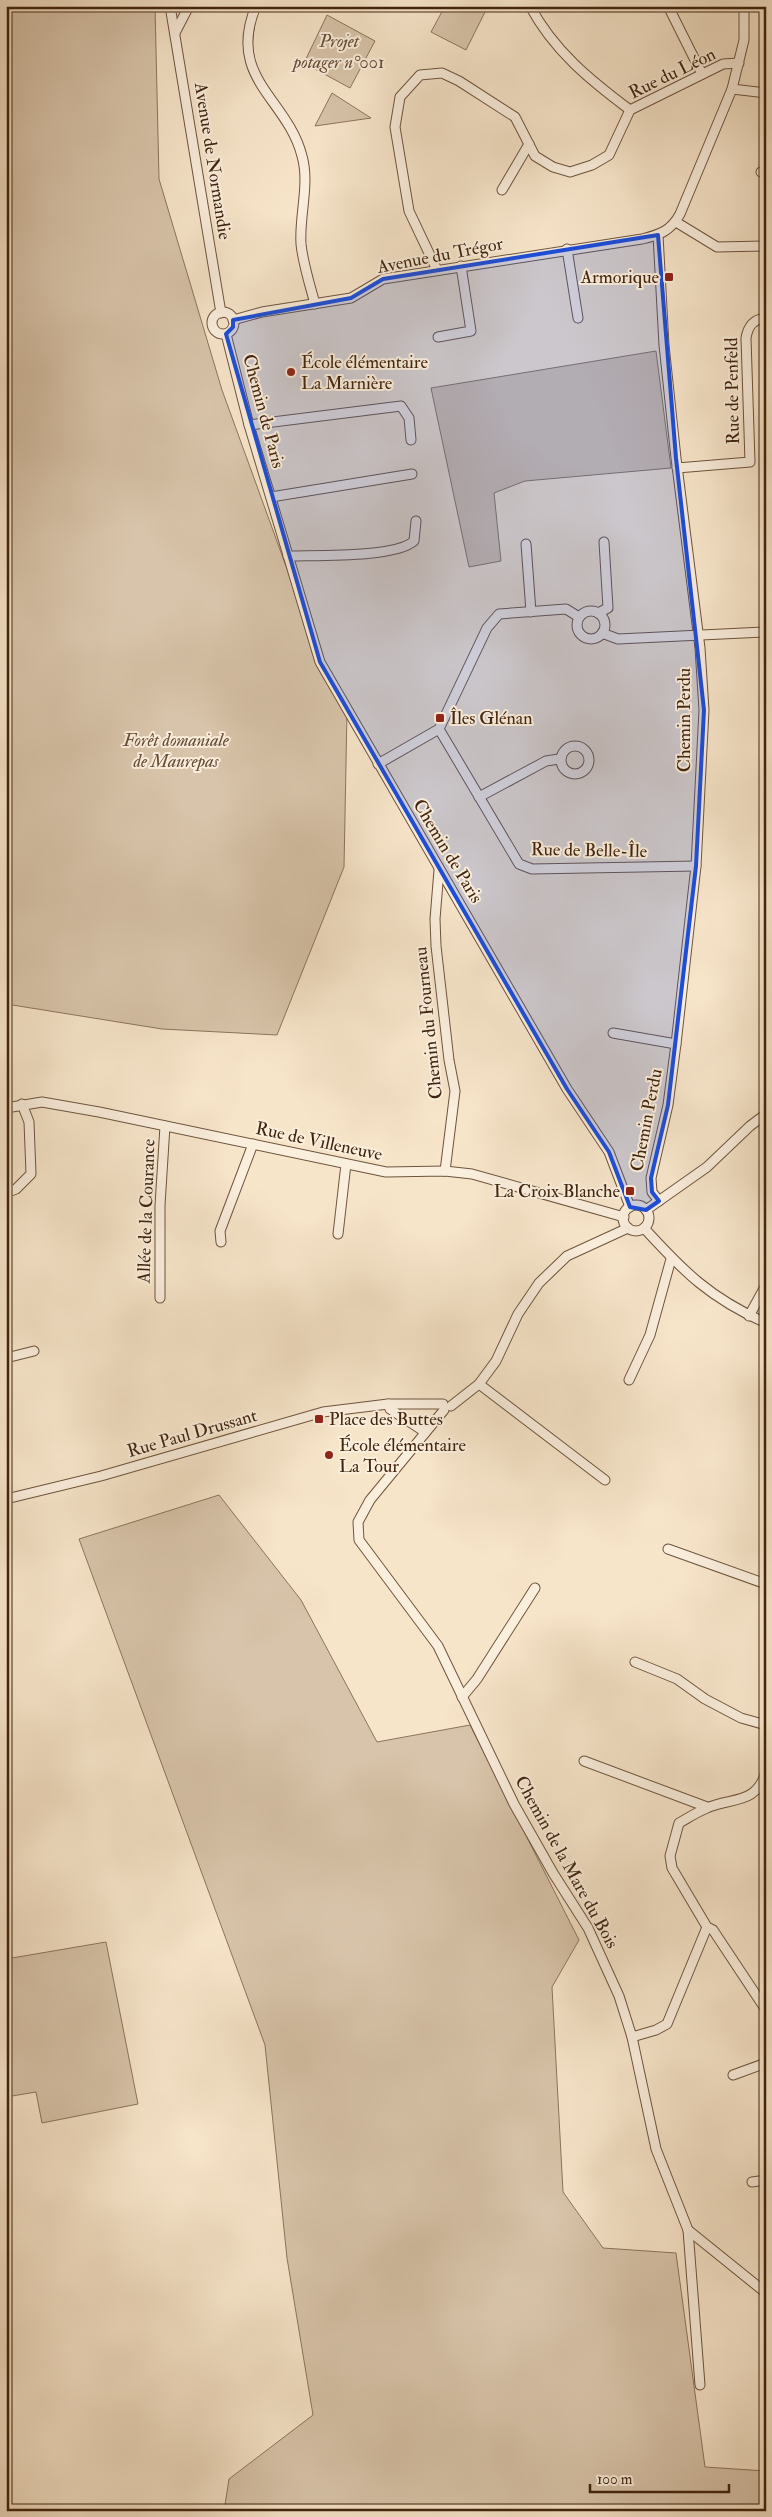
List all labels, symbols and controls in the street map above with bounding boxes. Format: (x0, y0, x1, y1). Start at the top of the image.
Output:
park label: Projet potager n°001 (291, 30, 384, 74)
street label: Rue du Léon (625, 43, 719, 104)
street label: Avenue de Normandie (189, 80, 236, 242)
street label: Avenue du Trégor (374, 232, 505, 279)
place label: Armorique (580, 266, 659, 289)
marker: Armorique (663, 271, 675, 283)
street label: Rue de Penfeld (720, 337, 745, 445)
street label: Chemin de Paris (237, 351, 290, 471)
place label: École élémentaire La Marnière (301, 351, 428, 395)
marker: École élémentaire La Marnière (285, 366, 297, 378)
street label: Chemin Perdu (673, 668, 696, 772)
place label: Îles Glénan (450, 707, 532, 730)
marker: Îles Glénan (434, 712, 446, 724)
park label: Forêt domaniale de Maurepas (122, 729, 230, 773)
street label: Chemin de Paris (408, 795, 488, 907)
street label: Rue de Belle-Île (531, 838, 648, 863)
street label: Chemin du Fourneau (409, 946, 448, 1100)
street label: Chemin Perdu (625, 1067, 668, 1173)
street label: Rue de Villeneuve (253, 1117, 385, 1166)
street label: Allée de la Courance (132, 1138, 161, 1285)
place label: La Croix Blanche (494, 1180, 620, 1203)
marker: La Croix Blanche (624, 1185, 636, 1197)
street label: Rue Paul Drussant (125, 1404, 260, 1463)
place label: Place des Buttes (329, 1408, 443, 1431)
marker: Place des Buttes (313, 1413, 325, 1425)
place label: École élémentaire La Tour (339, 1434, 466, 1478)
marker: École élémentaire La Tour (323, 1449, 335, 1461)
street label: Chemin de la Mare du Bois (509, 1772, 624, 1953)
scale bar (590, 2462, 728, 2494)
text: 100 m (597, 2470, 633, 2489)

